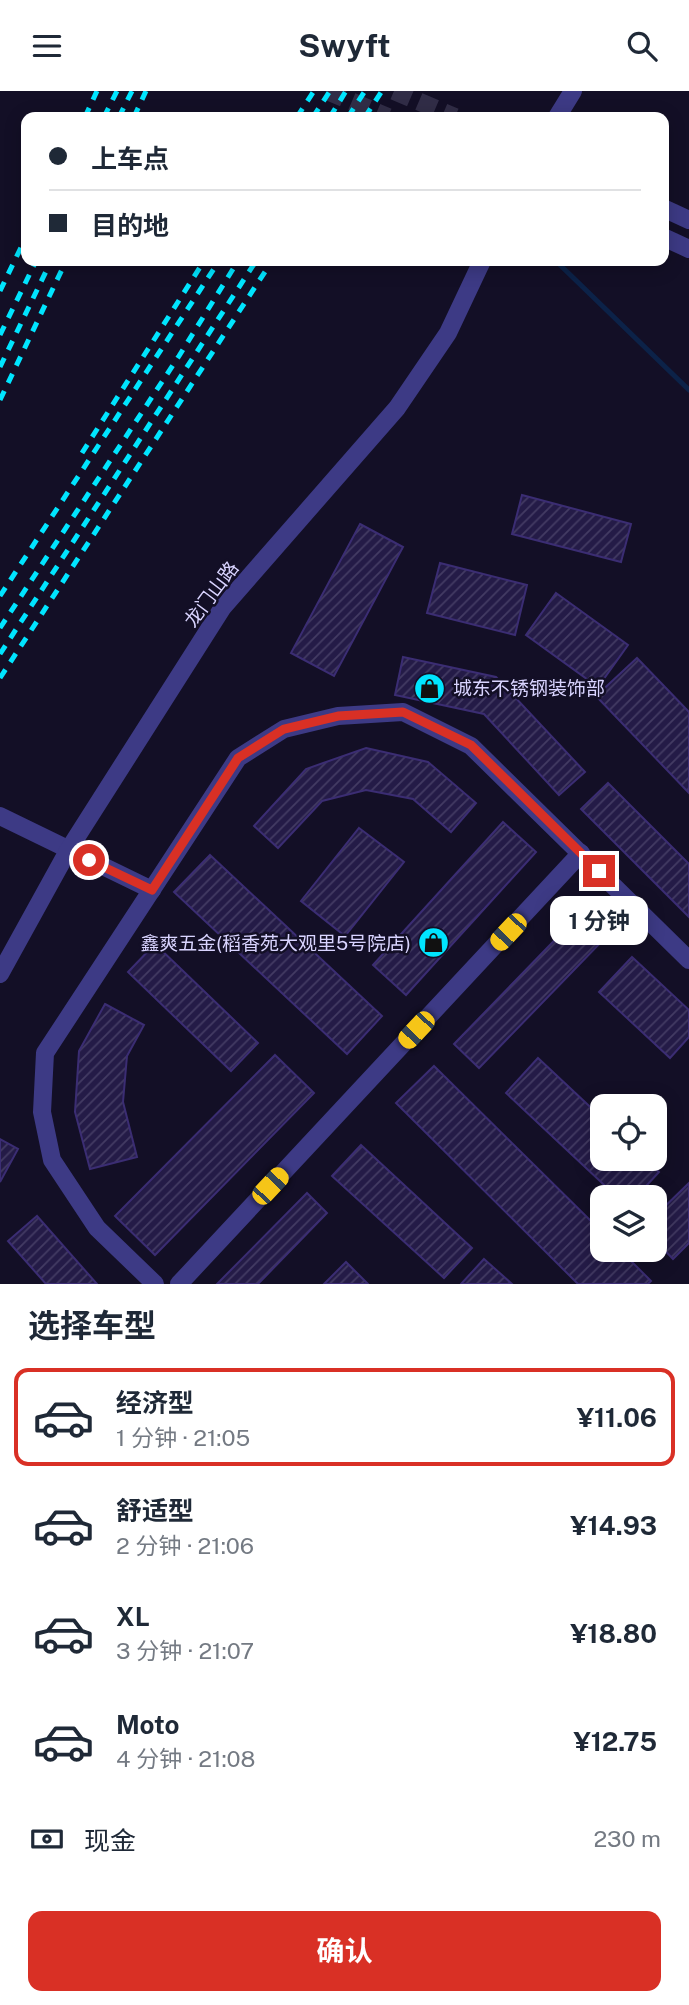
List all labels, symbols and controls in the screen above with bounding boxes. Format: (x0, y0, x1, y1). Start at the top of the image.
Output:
icon: menu (28, 27, 66, 65)
text: Swyft (298, 27, 391, 64)
icon: search (623, 27, 661, 65)
text: 上车点 (91, 143, 169, 174)
text: 目的地 (91, 210, 169, 241)
street label: 龙门山路 (179, 557, 243, 631)
shop icon: 城东不锈钢装饰部 (413, 671, 447, 705)
place label: 城东不锈钢装饰部 (453, 677, 605, 699)
route start (73, 844, 105, 876)
route end (583, 855, 615, 887)
callout: 1 分钟 (550, 895, 648, 945)
text: 1 分钟 (568, 907, 630, 934)
car (486, 909, 531, 955)
shop icon: 鑫爽五金(稻香苑大观里5号院店) (417, 926, 451, 960)
place label: 鑫爽五金(稻香苑大观里5号院店) (140, 932, 411, 954)
car (394, 1007, 439, 1053)
map controls (590, 1094, 667, 1262)
button: locate (590, 1094, 667, 1171)
car (248, 1163, 293, 1209)
button: layers (590, 1185, 667, 1262)
text: 选择车型 (28, 1307, 156, 1344)
icon: car (32, 1386, 95, 1449)
text: 经济型 (116, 1387, 194, 1418)
text: ¥11.06 (577, 1402, 657, 1433)
text: 1 分钟 · 21:05 (116, 1424, 250, 1451)
icon: car (32, 1494, 95, 1557)
text: 舒适型 (116, 1495, 194, 1526)
text: ¥14.93 (570, 1510, 657, 1541)
text: 2 分钟 · 21:06 (116, 1532, 254, 1559)
text: XL (116, 1601, 150, 1632)
icon: car (32, 1602, 95, 1665)
text: ¥18.80 (570, 1618, 657, 1649)
text: 3 分钟 · 21:07 (116, 1637, 254, 1664)
text: Moto (116, 1709, 179, 1740)
icon: car (32, 1710, 95, 1773)
text: ¥12.75 (574, 1726, 657, 1757)
text: 4 分钟 · 21:08 (116, 1745, 255, 1772)
icon: cash (28, 1820, 66, 1858)
text: 现金 (84, 1825, 136, 1856)
text: 230 m (593, 1825, 661, 1852)
button: 确认 (28, 1911, 661, 1991)

